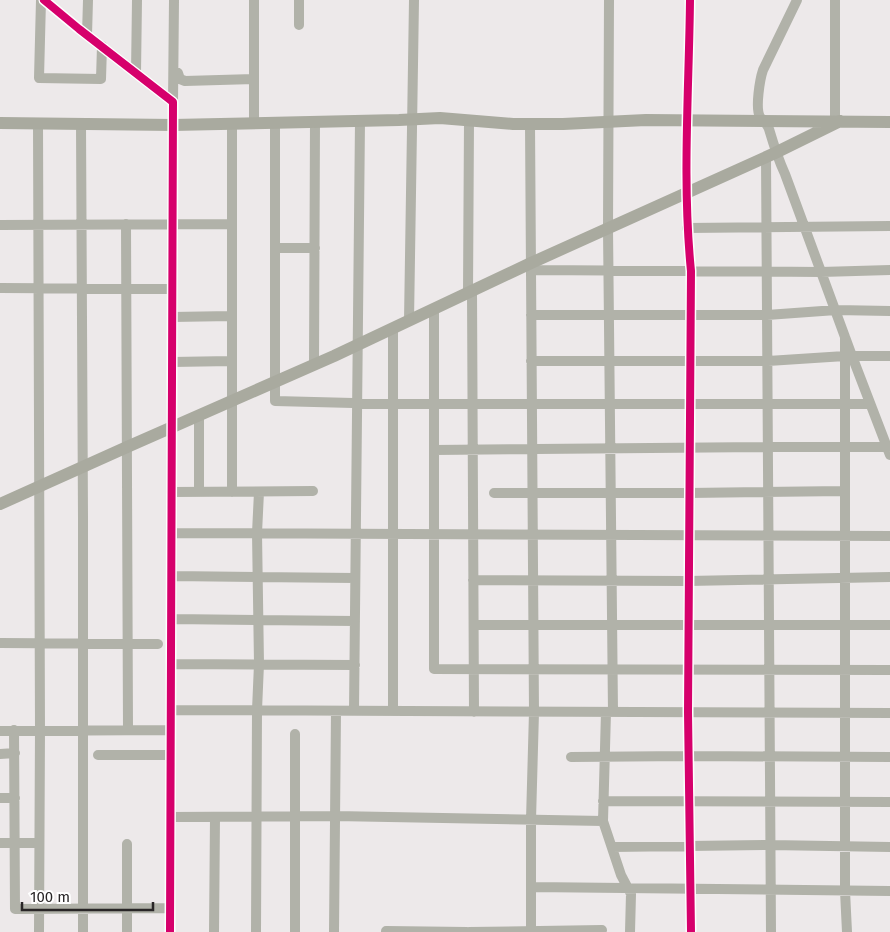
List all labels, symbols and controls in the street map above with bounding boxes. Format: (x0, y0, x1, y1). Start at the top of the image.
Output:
scale bar (22, 880, 154, 912)
text: 100 m (30, 888, 70, 906)

